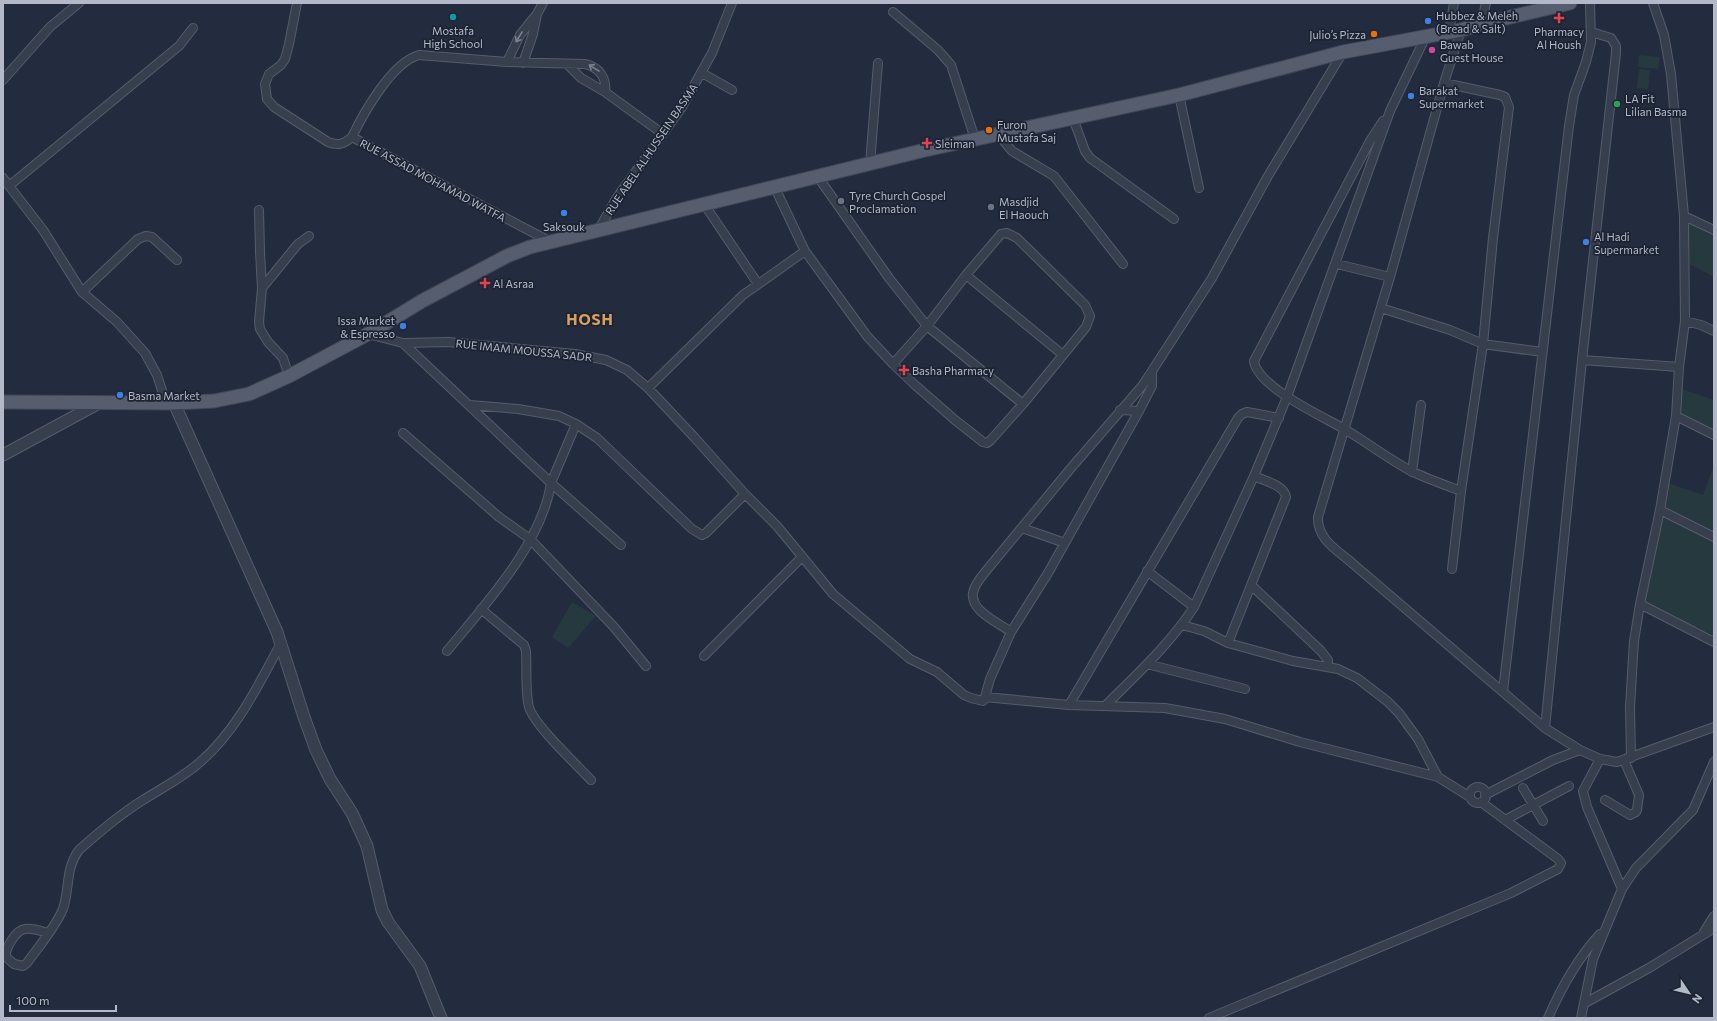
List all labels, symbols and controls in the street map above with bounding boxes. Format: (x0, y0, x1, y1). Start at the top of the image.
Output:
place label: Hubbez & Meleh (Bread & Salt) (1436, 9, 1518, 35)
marker: Mostafa High School (448, 12, 458, 22)
marker: Pharmacy Al Housh (1554, 13, 1564, 23)
marker: Hubbez & Meleh (Bread & Salt) (1423, 16, 1433, 26)
place label: Mostafa High School (423, 24, 483, 50)
place label: Pharmacy Al Housh (1534, 25, 1584, 51)
place label: Julio’s Pizza (1309, 28, 1366, 42)
marker: Julio’s Pizza (1369, 29, 1379, 39)
one-way arrow (515, 31, 523, 43)
place label: Bawab Guest House (1440, 38, 1504, 64)
marker: Bawab Guest House (1427, 45, 1437, 55)
one-way arrow (588, 64, 600, 72)
street label: RUE ABEL ALHUSSEIN BASMA (602, 80, 700, 217)
place label: Barakat Supermarket (1419, 84, 1484, 110)
marker: Barakat Supermarket (1406, 91, 1416, 101)
place label: LA Fit Lilian Basma (1625, 92, 1687, 118)
marker: LA Fit Lilian Basma (1612, 99, 1622, 109)
place label: Furon Mustafa Saj (997, 118, 1056, 144)
marker: Furon Mustafa Saj (984, 125, 994, 135)
street label: RUE ASSAD MOHAMAD WATFA (358, 136, 508, 224)
place label: Sleiman (935, 137, 975, 150)
marker: Sleiman (922, 138, 932, 148)
place label: Tyre Church Gospel Proclamation (849, 189, 946, 215)
place label: Masdjid El Haouch (999, 195, 1049, 221)
marker: Tyre Church Gospel Proclamation (836, 196, 846, 206)
marker: Masdjid El Haouch (986, 202, 996, 212)
marker: Saksouk (559, 208, 569, 218)
place label: Saksouk (543, 220, 585, 233)
place label: Al Hadi Supermarket (1594, 230, 1659, 256)
marker: Al Hadi Supermarket (1581, 237, 1591, 247)
place label: Al Asraa (493, 277, 534, 290)
marker: Al Asraa (480, 278, 490, 288)
district label: HOSH (566, 310, 614, 328)
place label: Issa Market & Espresso (338, 314, 395, 340)
marker: Issa Market & Espresso (398, 321, 408, 331)
street label: RUE IMAM MOUSSA SADR (455, 336, 593, 364)
place label: Basha Pharmacy (912, 364, 994, 377)
marker: Basha Pharmacy (899, 365, 909, 375)
place label: Basma Market (128, 389, 200, 402)
marker: Basma Market (115, 390, 125, 400)
north arrow (1669, 973, 1709, 1013)
scale bar (10, 987, 116, 1013)
text: N (1690, 992, 1705, 1006)
text: 100 m (16, 993, 50, 1007)

